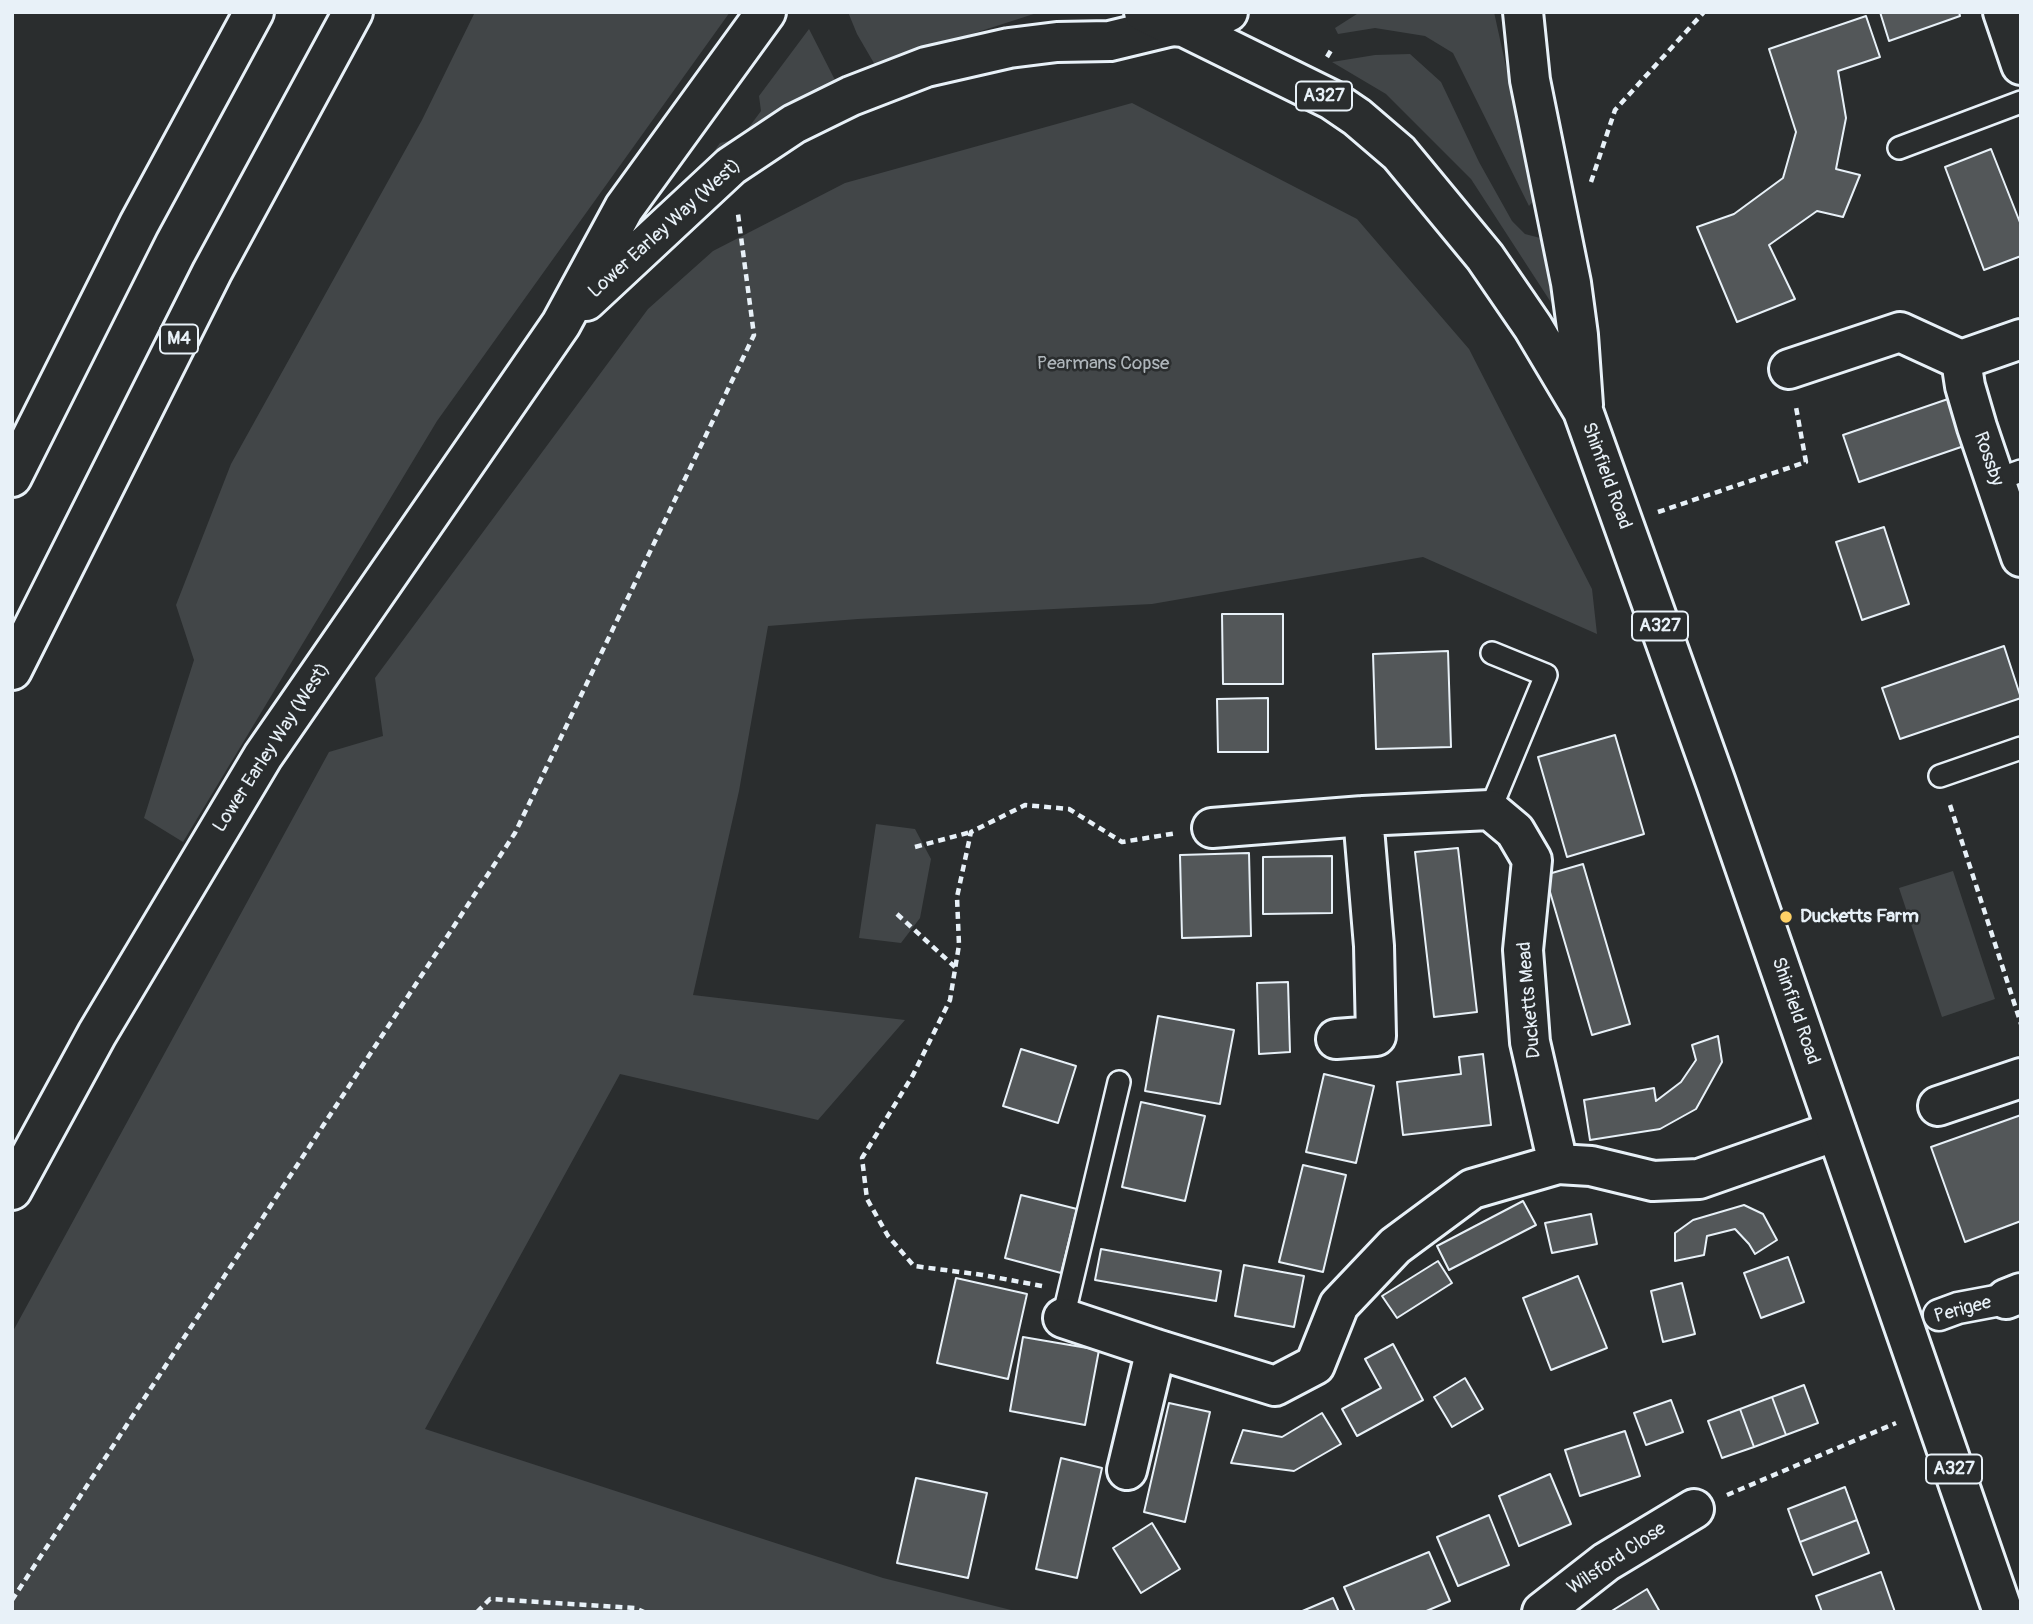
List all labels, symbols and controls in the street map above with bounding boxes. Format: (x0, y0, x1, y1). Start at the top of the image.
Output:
road number: A327 (1296, 82, 1352, 110)
street label: Lower Earley Way (West) (584, 155, 746, 303)
road number: M4 (160, 324, 198, 354)
park label: Pearmans Copse (1037, 353, 1169, 375)
street label: Shinfield Road (1576, 420, 1636, 532)
street label: Rossby (1968, 429, 2008, 489)
road number: A327 (1632, 612, 1688, 640)
street label: Lower Earley Way (West) (209, 659, 335, 837)
place label: Ducketts Farm (1800, 906, 1919, 928)
marker: Ducketts Farm (1778, 909, 1794, 925)
street label: Ducketts Mead (1514, 941, 1546, 1059)
street label: Shinfield Road (1766, 954, 1824, 1068)
street label: Perigee (1932, 1291, 1994, 1329)
road number: A327 (1926, 1454, 1982, 1484)
street label: Wilsford Close (1564, 1518, 1670, 1600)

